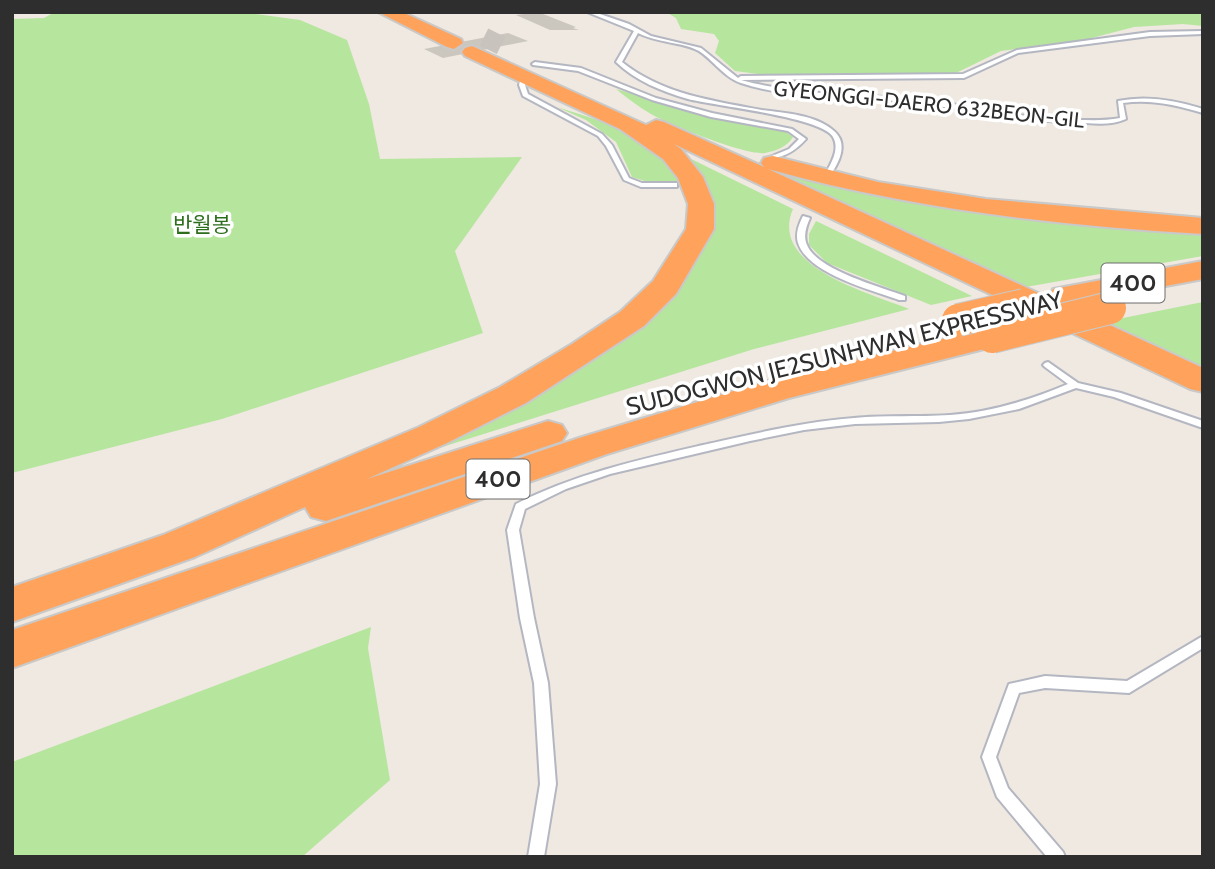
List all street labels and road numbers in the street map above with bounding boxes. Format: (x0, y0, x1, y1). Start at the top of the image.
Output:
street label: GYEONGGI-DAERO 632BEON-GIL (773, 75, 1086, 133)
road number: 400 (1102, 264, 1164, 302)
street label: SUDOGWON JE2SUNHWAN EXPRESSWAY (623, 285, 1066, 421)
road number: 400 (466, 460, 530, 499)

